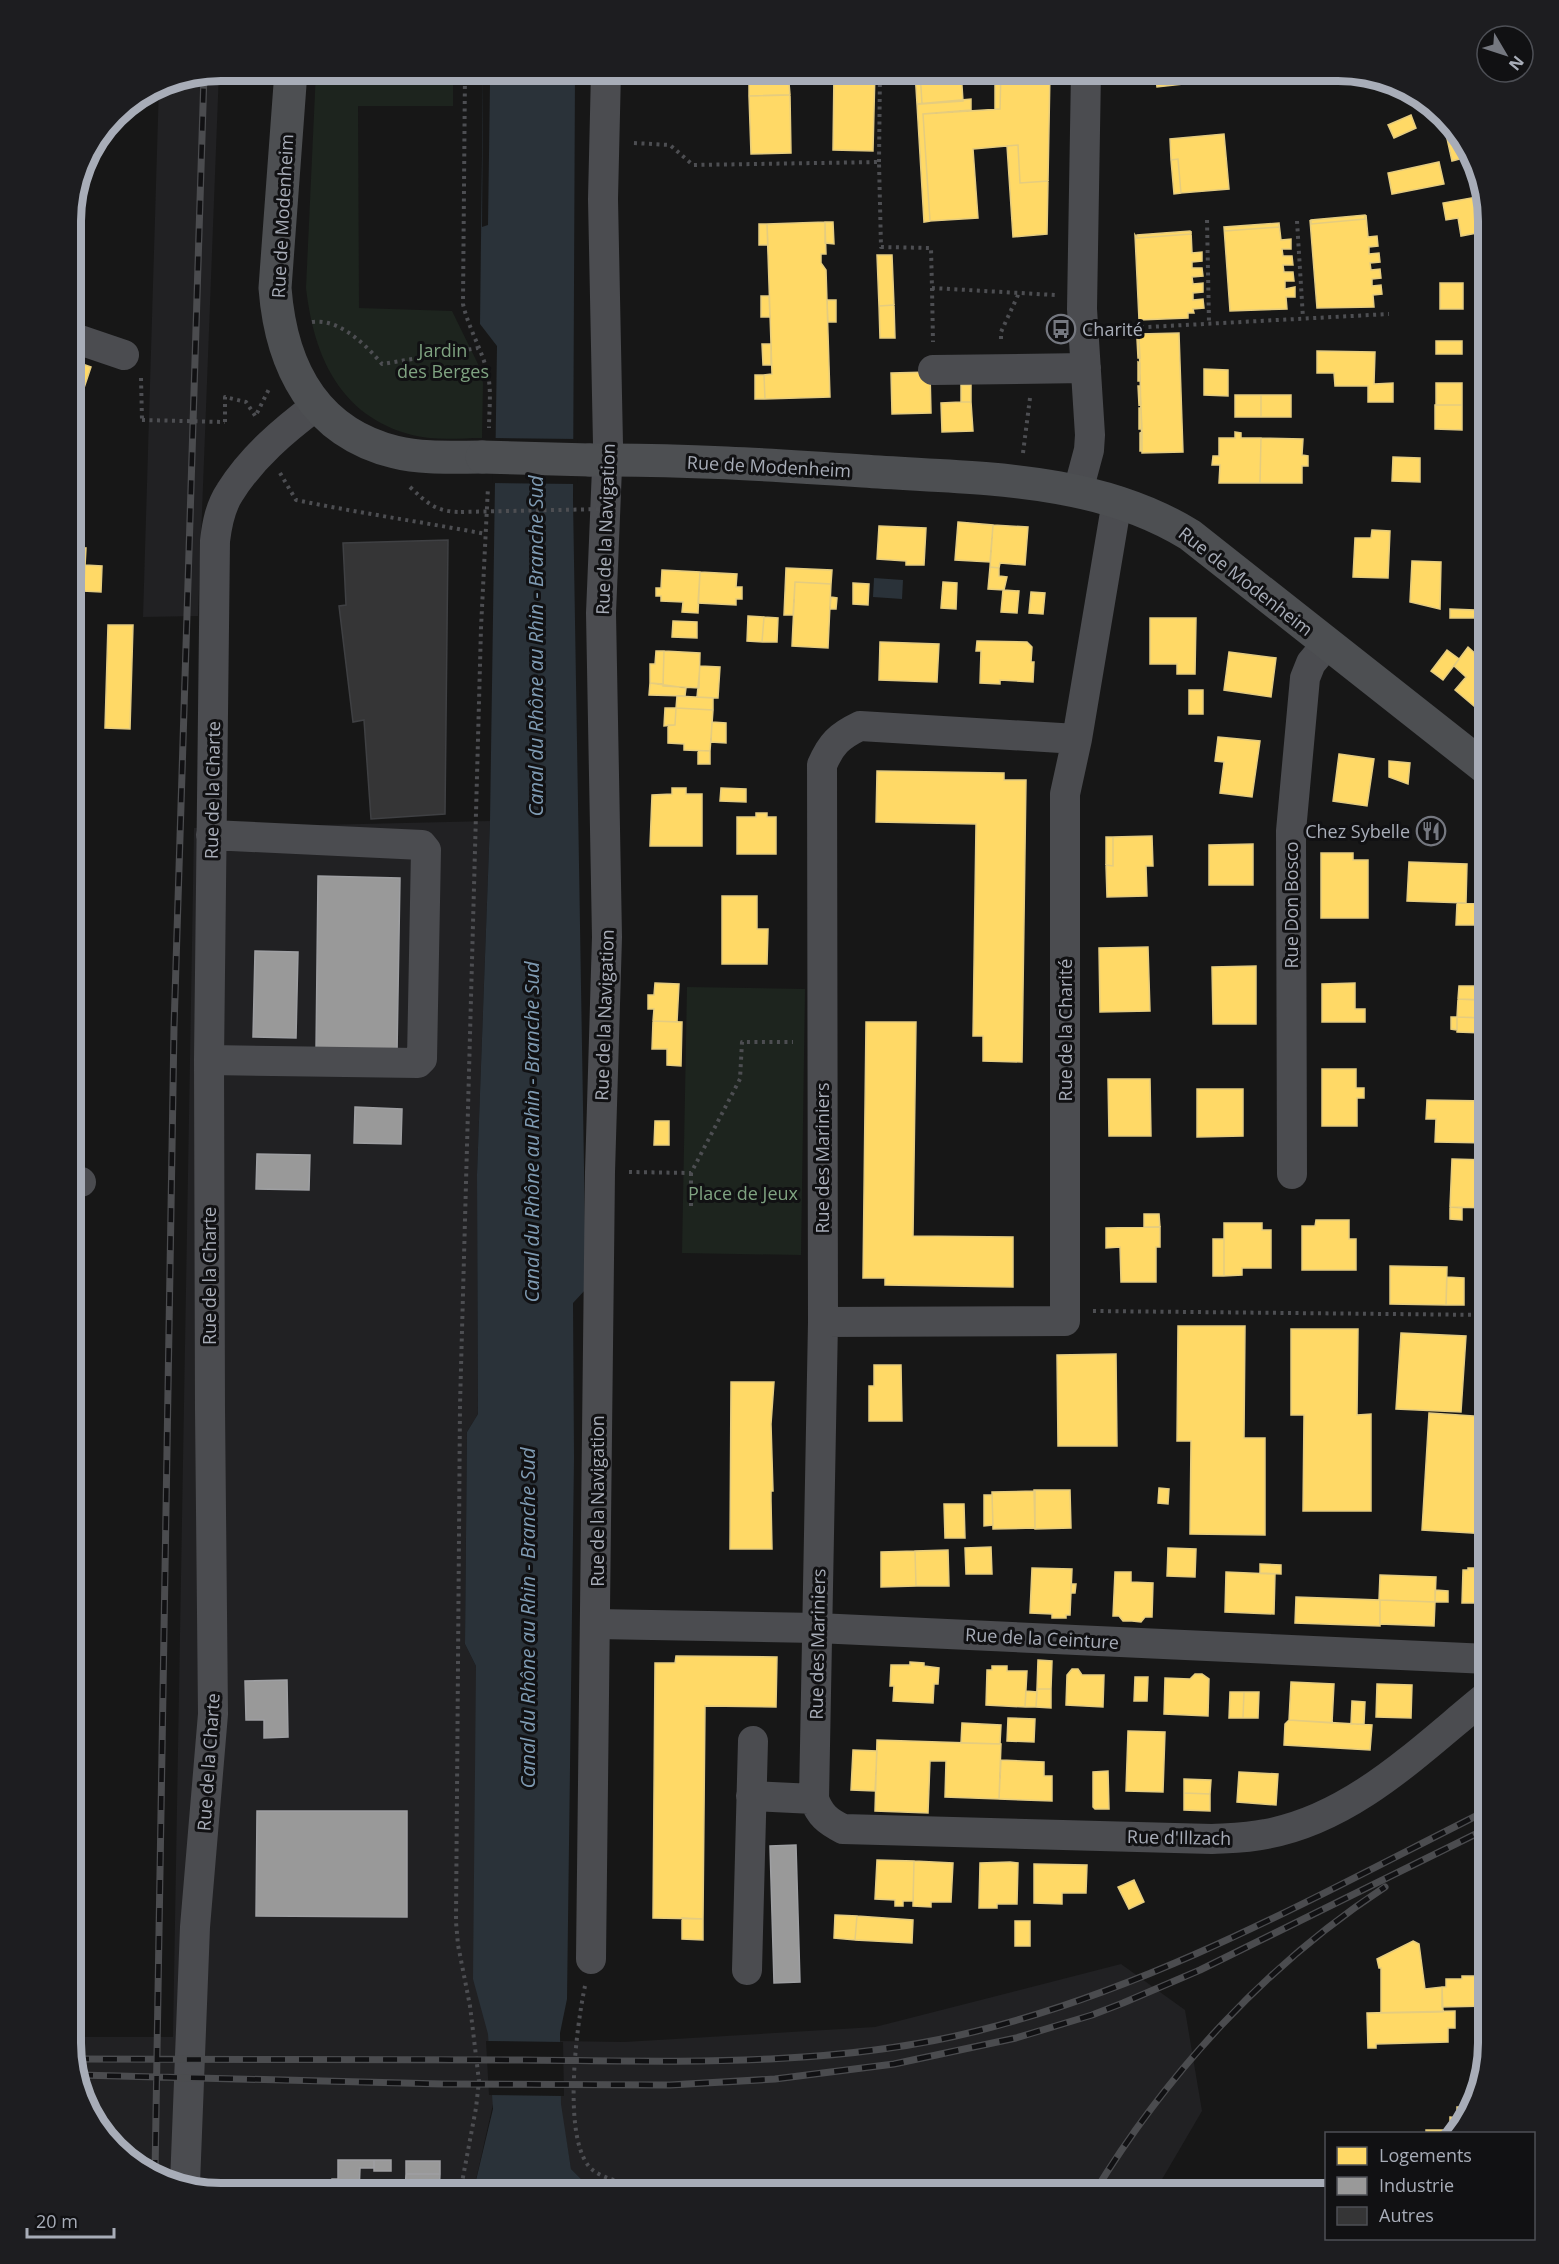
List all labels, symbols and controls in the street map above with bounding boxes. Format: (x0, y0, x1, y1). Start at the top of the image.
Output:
north arrow (1475, 24, 1535, 84)
text: N (1504, 51, 1529, 75)
street label: Rue de Modenheim (266, 133, 298, 299)
bus stop icon: Charité (1045, 313, 1077, 345)
place label: Charité (1082, 317, 1143, 341)
park label: Jardin des Berges (397, 338, 489, 383)
street label: Rue de la Navigation (590, 443, 620, 615)
street label: Rue de Modenheim (686, 450, 852, 482)
water label: Canal du Rhône au Rhin - Branche Sud (522, 475, 549, 817)
street label: Rue de Modenheim (1174, 521, 1318, 641)
street label: Rue de la Charte (199, 721, 225, 859)
restaurant icon: Chez Sybelle (1415, 815, 1447, 847)
place label: Chez Sybelle (1305, 819, 1410, 843)
street label: Rue Don Bosco (1279, 841, 1303, 969)
street label: Rue de la Navigation (589, 929, 619, 1101)
street label: Rue de la Charité (1053, 959, 1077, 1101)
water label: Canal du Rhône au Rhin - Branche Sud (518, 961, 545, 1303)
street label: Rue des Mariniers (810, 1082, 834, 1234)
park label: Place de Jeux (688, 1181, 799, 1205)
street label: Rue de la Charte (197, 1207, 221, 1345)
street label: Rue de la Navigation (585, 1415, 609, 1587)
water label: Canal du Rhône au Rhin - Branche Sud (514, 1447, 541, 1789)
street label: Rue des Mariniers (804, 1568, 830, 1720)
street label: Rue de la Ceinture (965, 1622, 1119, 1654)
street label: Rue de la Charte (191, 1692, 225, 1832)
street label: Rue d'Illzach (1127, 1824, 1231, 1850)
legend (1325, 2132, 1535, 2240)
text: Logements (1379, 2143, 1472, 2167)
text: Industrie (1379, 2173, 1454, 2197)
scale bar (27, 2201, 114, 2239)
text: Autres (1379, 2203, 1434, 2227)
text: 20 m (36, 2209, 78, 2233)

